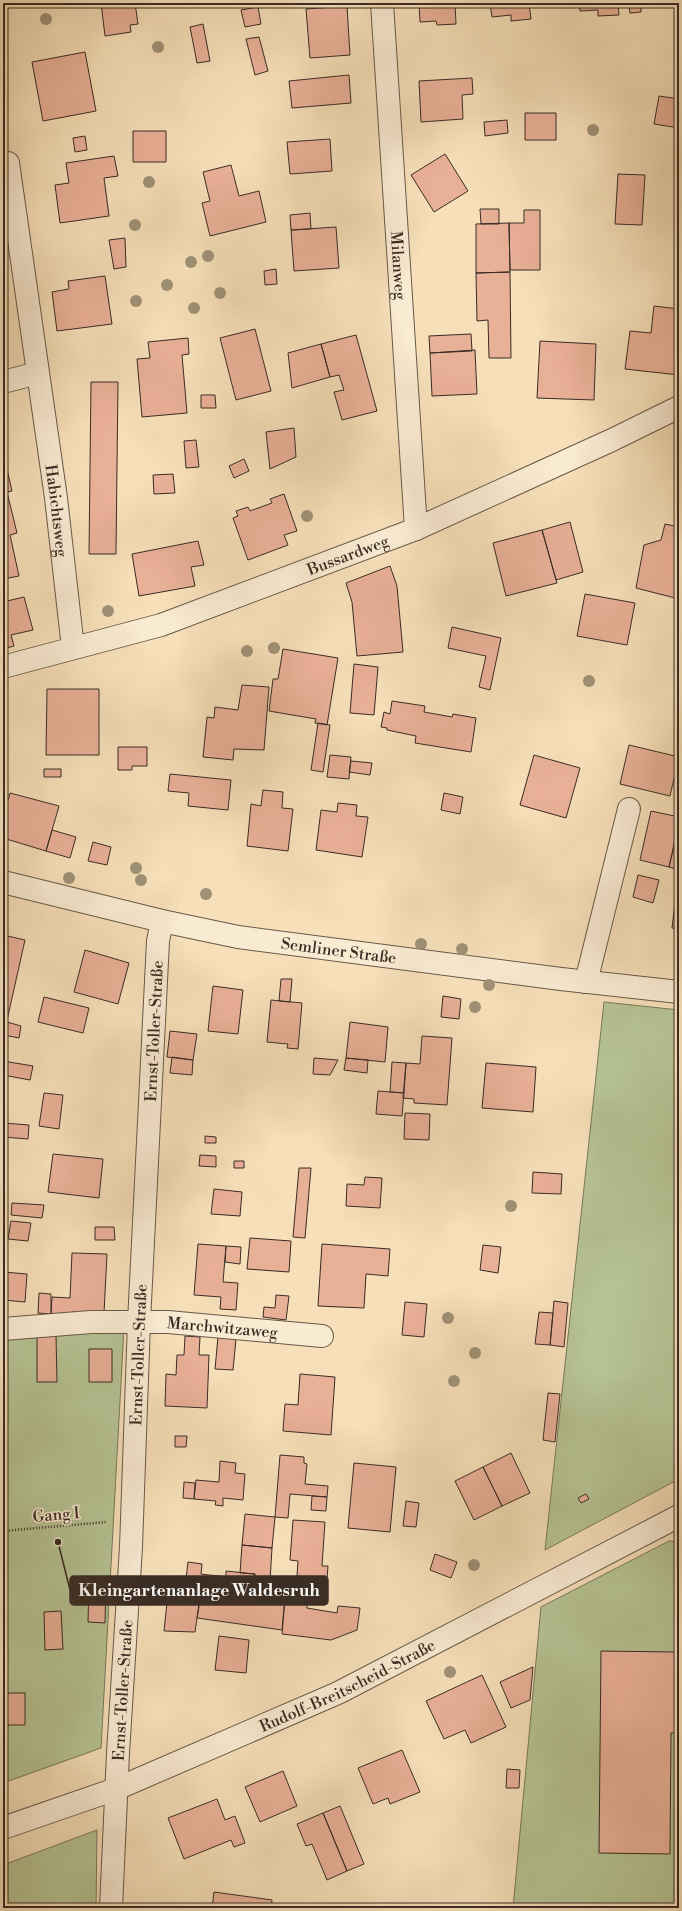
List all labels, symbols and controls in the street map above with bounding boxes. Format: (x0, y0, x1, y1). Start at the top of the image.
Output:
street label: Milanweg (386, 230, 410, 301)
street label: Habichtsweg (40, 463, 72, 559)
street label: Bussardweg (303, 531, 392, 580)
street label: Semliner Straße (280, 934, 398, 968)
street label: Ernst-Toller-Straße (141, 960, 168, 1102)
street label: Ernst-Toller-Straße (126, 1283, 152, 1426)
street label: Marchwitzaweg (166, 1313, 279, 1343)
street label: Gang I (32, 1503, 80, 1527)
callout: Kleingartenanlage Waldesruh (70, 1576, 328, 1605)
text: Kleingartenanlage Waldesruh (78, 1580, 320, 1602)
street label: Ernst-Toller-Straße (109, 1619, 137, 1761)
street label: Rudolf-Breitscheid-Straße (257, 1635, 439, 1737)

